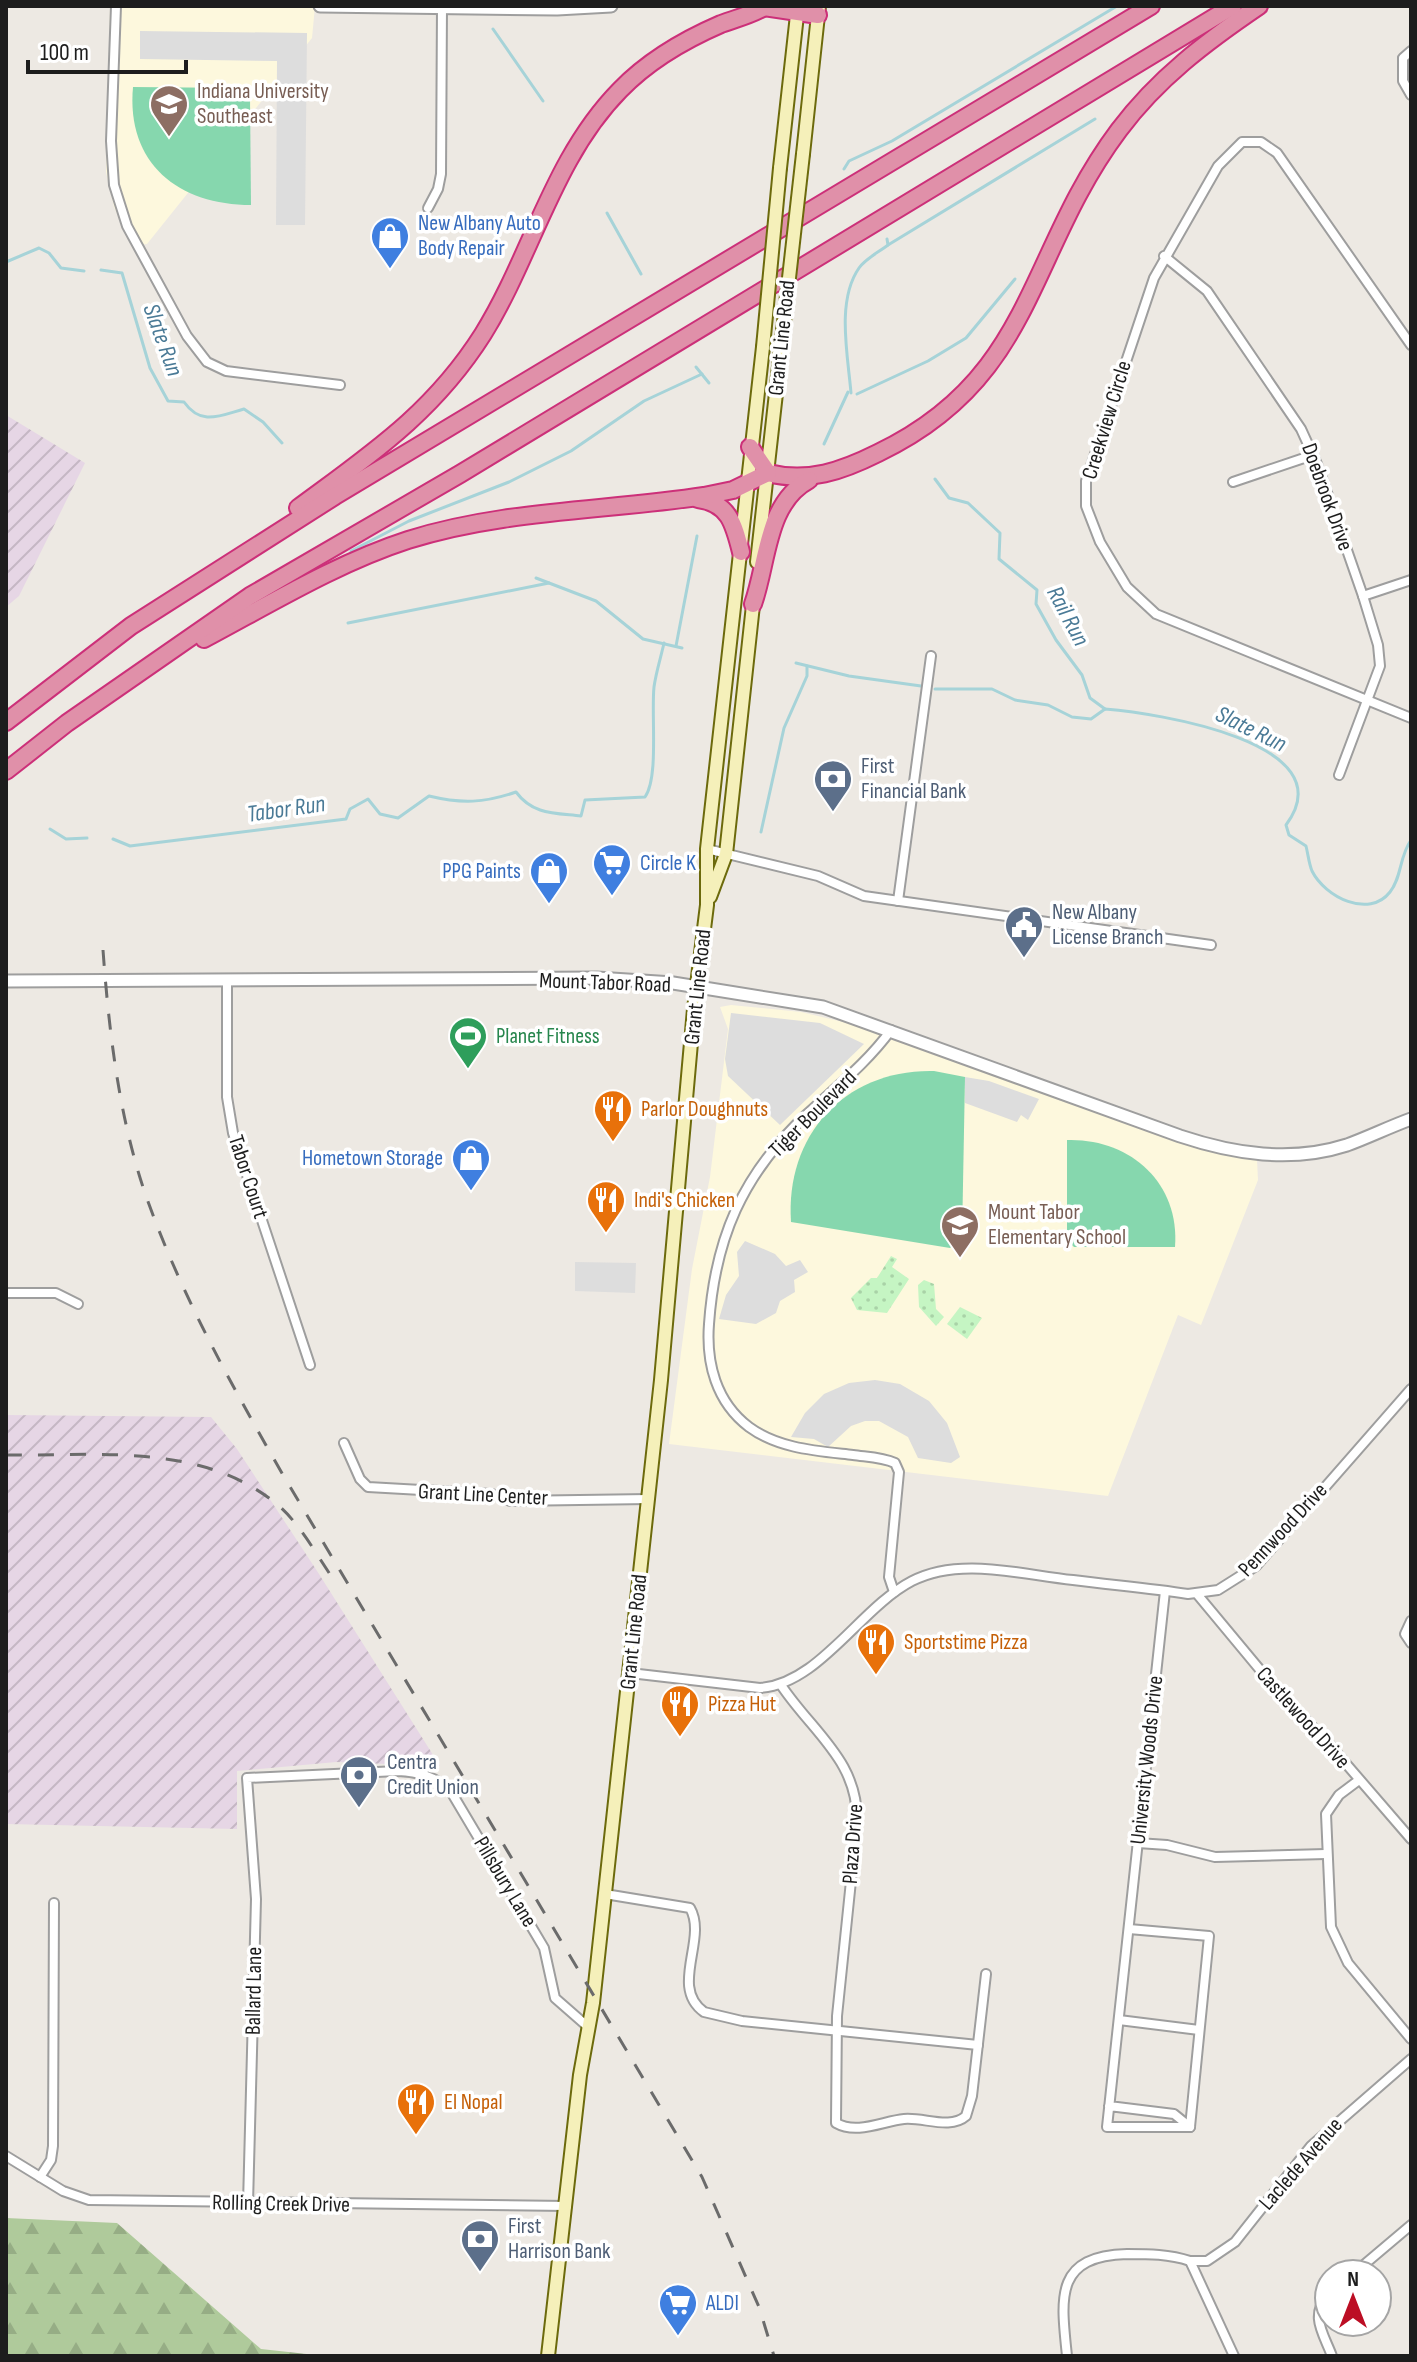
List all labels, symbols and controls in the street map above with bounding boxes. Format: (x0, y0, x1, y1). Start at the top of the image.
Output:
scale bar (28, 24, 186, 74)
text: 100 m (40, 38, 89, 67)
place label: Indiana University Southeast (197, 78, 329, 130)
school or university icon: Indiana University Southeast (148, 83, 190, 138)
place label: New Albany Auto Body Repair (418, 210, 541, 262)
shop icon: New Albany Auto Body Repair (369, 215, 411, 270)
street label: Grant Line Road (763, 279, 801, 397)
water label: Slate Run (137, 300, 189, 380)
street label: Creekview Circle (1076, 358, 1138, 482)
street label: Doebrook Drive (1295, 440, 1359, 554)
water label: Rail Run (1040, 581, 1096, 651)
water label: Slate Run (1211, 700, 1291, 758)
place label: First Financial Bank (861, 753, 967, 805)
bank icon: First Financial Bank (812, 758, 854, 813)
water label: Tabor Run (245, 789, 327, 829)
supermarket icon: Circle K (591, 842, 633, 897)
shop icon: PPG Paints (528, 850, 570, 905)
place label: Circle K (640, 850, 696, 877)
place label: PPG Paints (442, 858, 521, 885)
place label: New Albany License Branch (1052, 899, 1163, 951)
public building icon: New Albany License Branch (1003, 904, 1045, 959)
street label: Grant Line Road (679, 928, 717, 1046)
street label: Mount Tabor Road (539, 967, 671, 999)
sports icon: Planet Fitness (447, 1015, 489, 1070)
place label: Planet Fitness (496, 1023, 600, 1050)
street label: Tiger Boulevard (763, 1064, 863, 1164)
restaurant icon: Parlor Doughnuts (592, 1088, 634, 1143)
place label: Parlor Doughnuts (641, 1096, 768, 1123)
street label: Tabor Court (222, 1132, 274, 1222)
shop icon: Hometown Storage (450, 1137, 492, 1192)
place label: Hometown Storage (302, 1145, 443, 1172)
restaurant icon: Indi's Chicken (585, 1179, 627, 1234)
place label: Indi's Chicken (634, 1187, 735, 1214)
place label: Mount Tabor Elementary School (988, 1199, 1126, 1251)
school or university icon: Mount Tabor Elementary School (939, 1204, 981, 1259)
street label: Pennwood Drive (1233, 1477, 1333, 1583)
street label: Grant Line Center (417, 1478, 549, 1512)
street label: Grant Line Road (615, 1573, 653, 1691)
restaurant icon: Sportstime Pizza (855, 1621, 897, 1676)
place label: Sportstime Pizza (904, 1629, 1028, 1656)
street label: Castlewood Drive (1250, 1661, 1356, 1775)
street label: University Woods Drive (1125, 1674, 1169, 1846)
restaurant icon: Pizza Hut (659, 1683, 701, 1738)
place label: Pizza Hut (708, 1691, 777, 1718)
place label: Centra Credit Union (387, 1749, 479, 1801)
bank icon: Centra Credit Union (338, 1754, 380, 1809)
street label: Plaza Drive (837, 1803, 869, 1885)
street label: Pillsbury Lane (467, 1832, 543, 1932)
street label: Ballard Lane (240, 1947, 268, 2035)
restaurant icon: El Nopal (395, 2081, 437, 2136)
place label: El Nopal (444, 2089, 503, 2116)
street label: Laclede Avenue (1254, 2112, 1348, 2216)
street label: Rolling Creek Drive (212, 2189, 350, 2219)
place label: First Harrison Bank (508, 2213, 611, 2265)
bank icon: First Harrison Bank (459, 2218, 501, 2273)
north arrow (1313, 2258, 1393, 2338)
text: N (1347, 2266, 1359, 2293)
supermarket icon: ALDI (657, 2282, 699, 2337)
place label: ALDI (705, 2290, 739, 2317)

